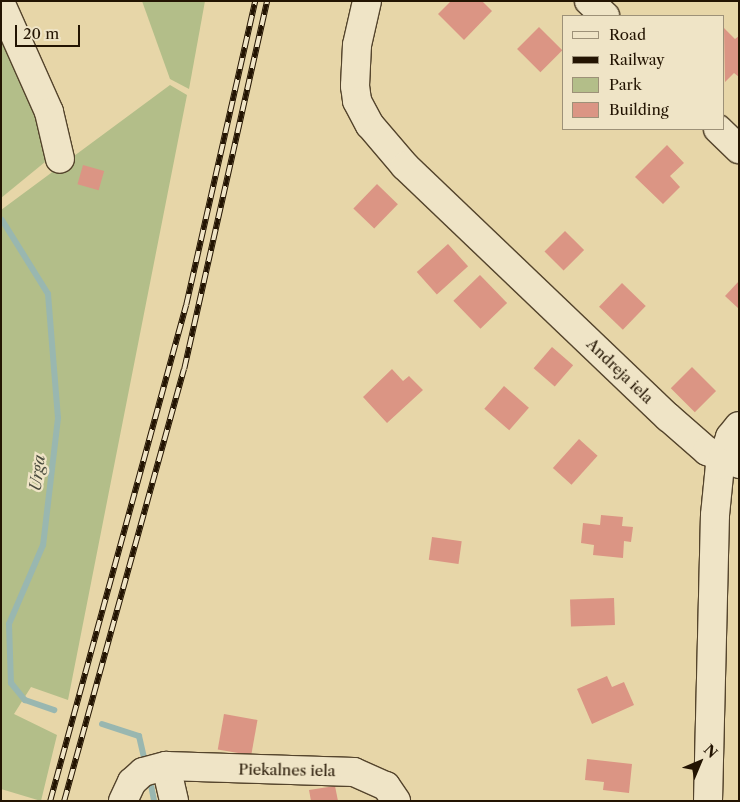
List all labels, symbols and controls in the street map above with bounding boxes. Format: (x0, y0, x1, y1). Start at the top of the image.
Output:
scale bar (18, 15, 82, 47)
legend (562, 15, 725, 130)
text: 20 m (23, 24, 59, 43)
text: Road (609, 25, 646, 44)
text: Railway (609, 50, 665, 69)
text: Park (609, 75, 642, 94)
text: Building (609, 100, 669, 119)
street label: Andreja iela (583, 335, 657, 407)
water label: Urga (25, 454, 49, 492)
north arrow (675, 737, 725, 787)
text: N (700, 741, 721, 762)
street label: Piekalnes iela (238, 760, 336, 780)

